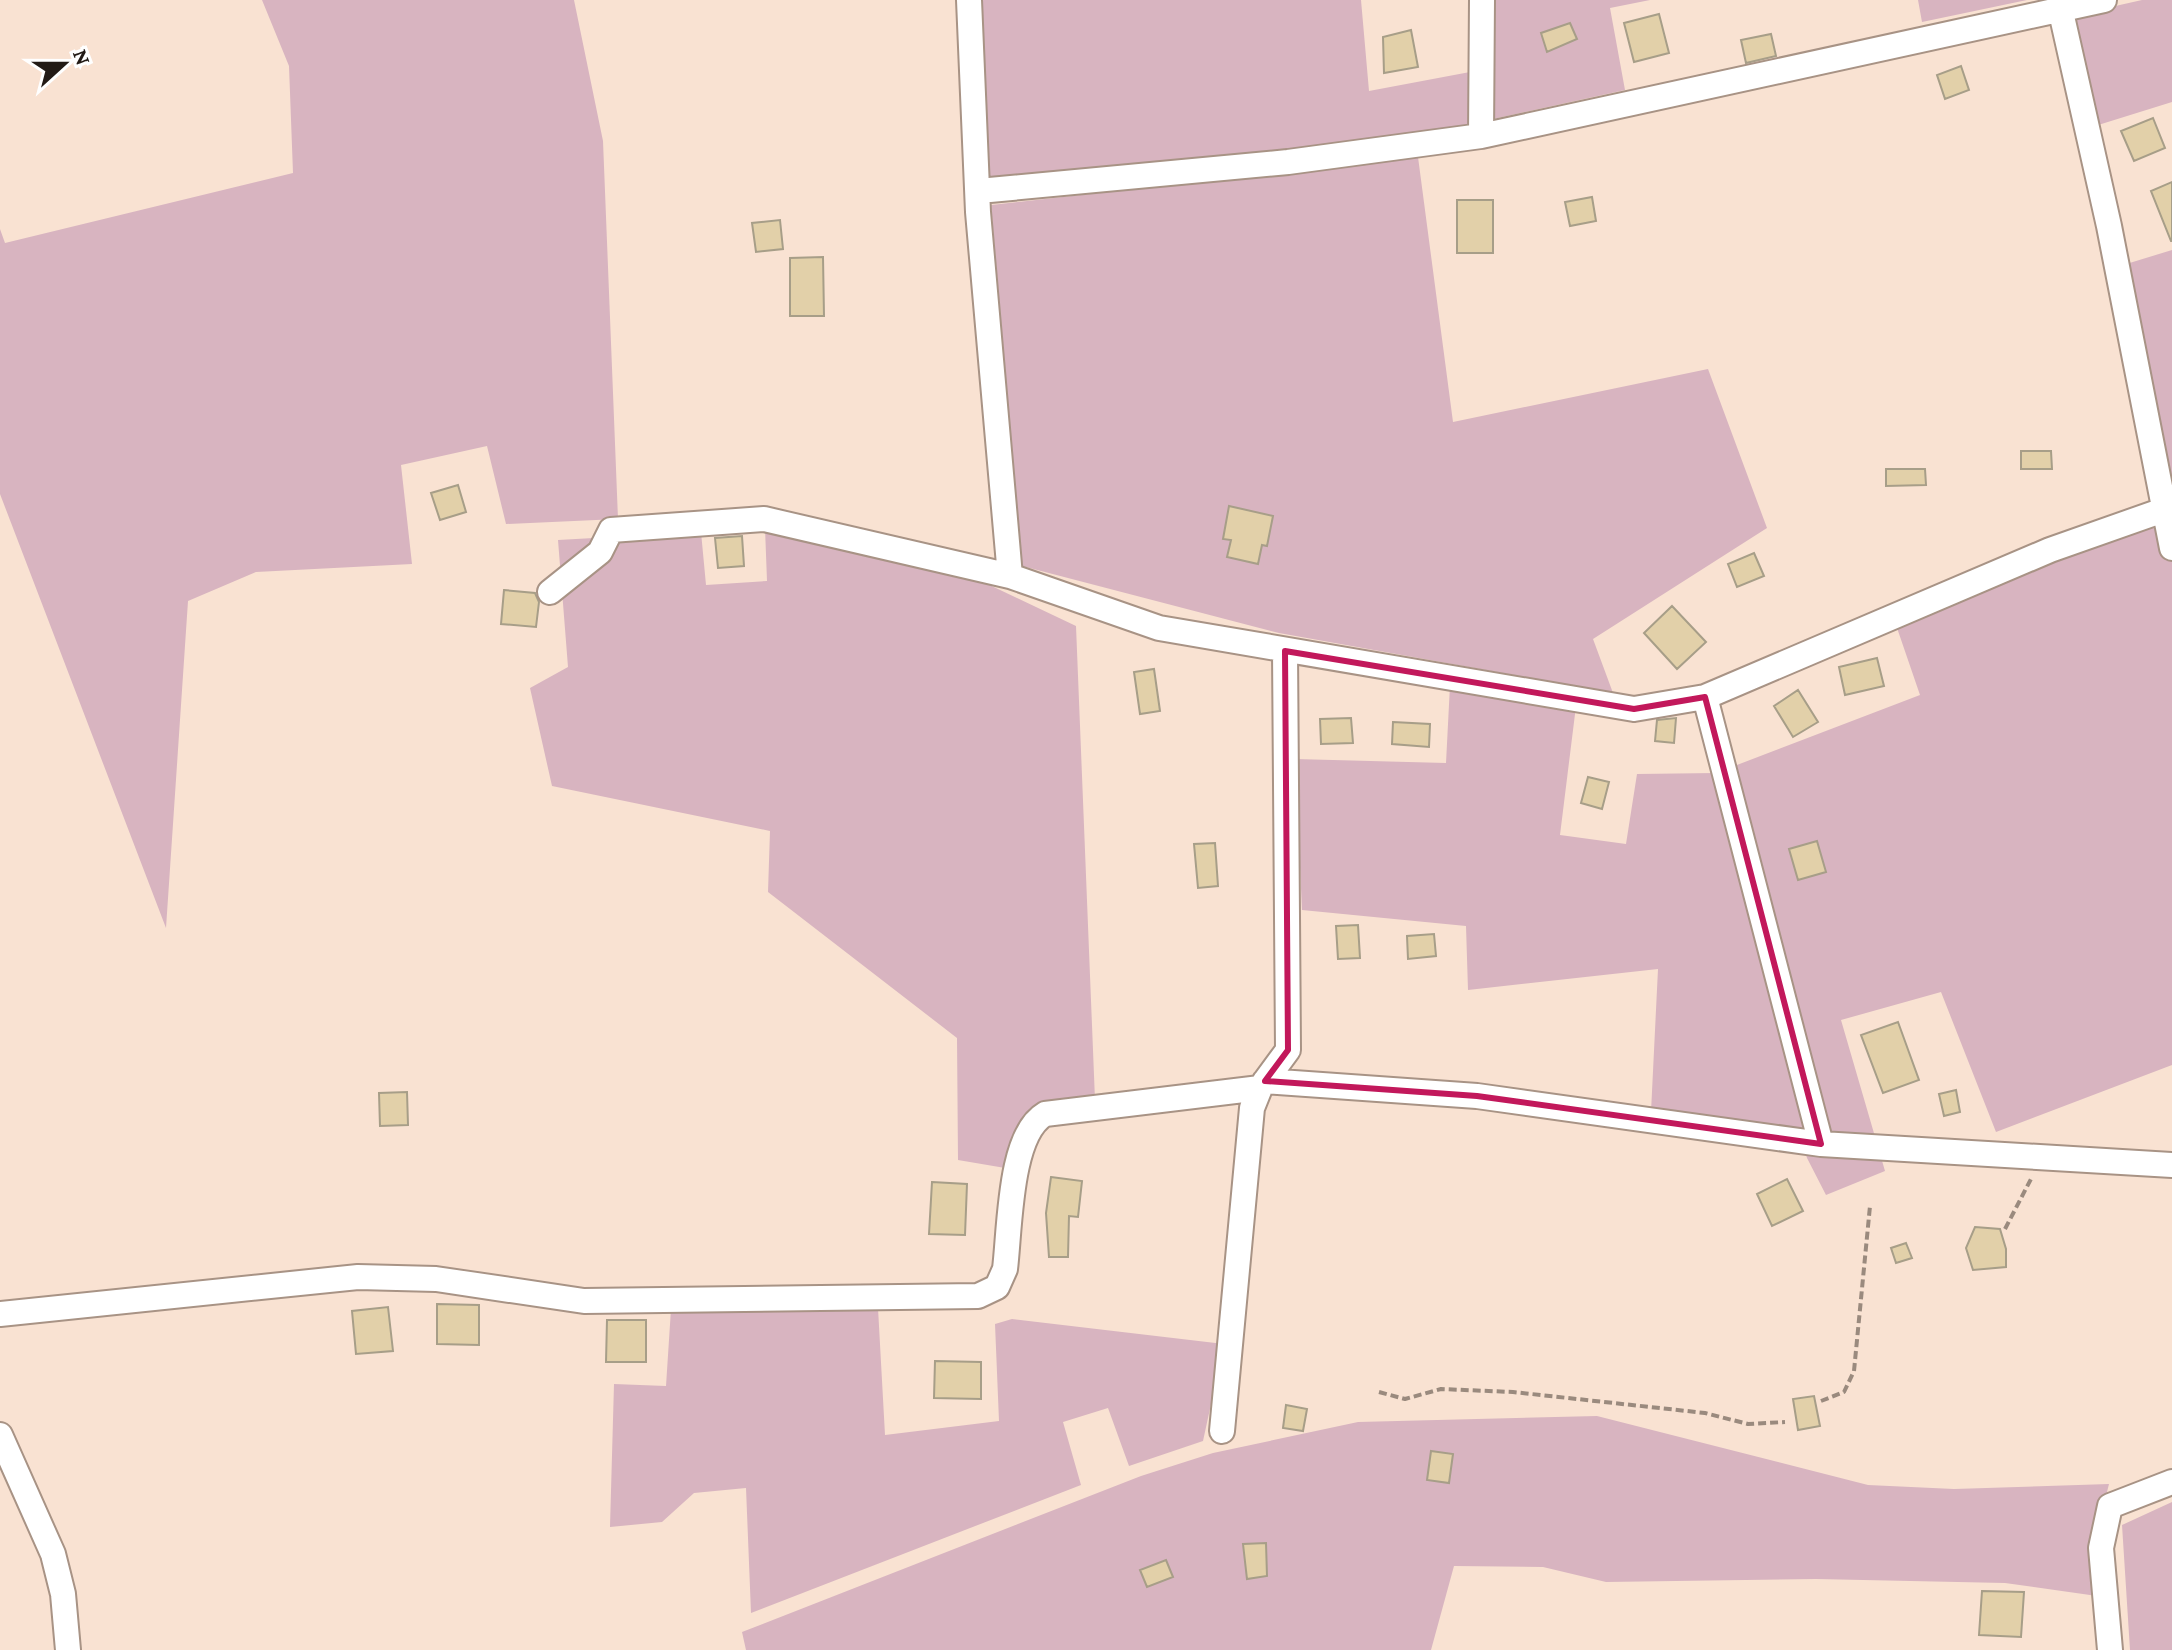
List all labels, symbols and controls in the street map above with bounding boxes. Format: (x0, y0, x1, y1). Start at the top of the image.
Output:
north arrow (24, 24, 104, 104)
text: N (68, 46, 97, 68)

